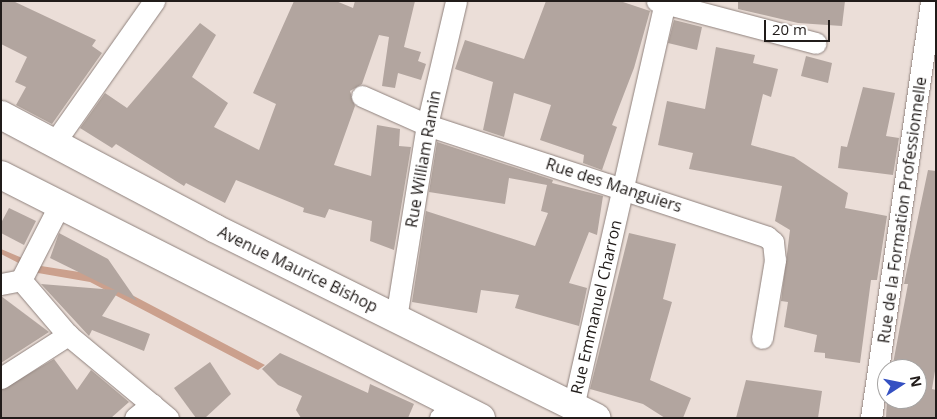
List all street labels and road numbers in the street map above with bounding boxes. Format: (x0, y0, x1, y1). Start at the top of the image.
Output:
street label: Rue de la Formation Professionnelle (874, 75, 930, 345)
street label: Rue William Ramin (401, 89, 445, 229)
street label: Rue des Manguiers (543, 154, 685, 216)
street label: Rue Emmanuel Charron (567, 218, 625, 396)
street label: Avenue Maurice Bishop (215, 222, 381, 316)

